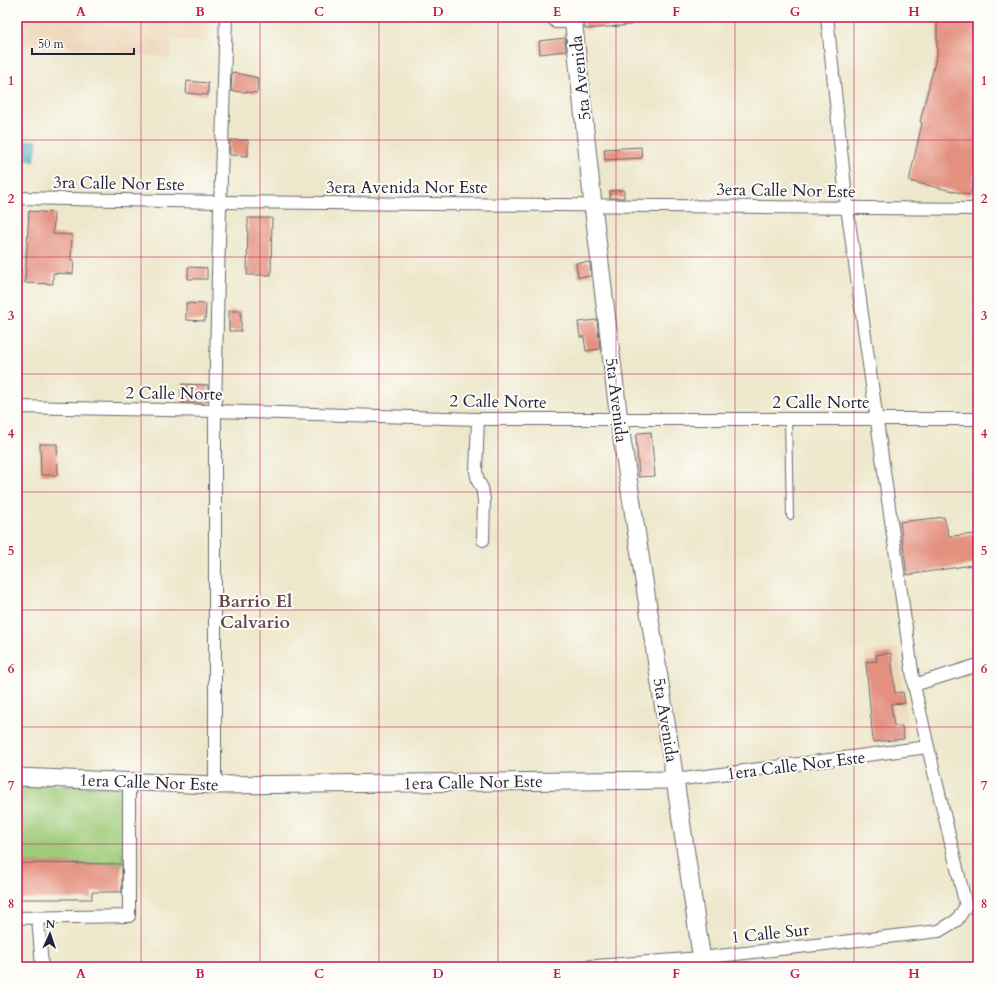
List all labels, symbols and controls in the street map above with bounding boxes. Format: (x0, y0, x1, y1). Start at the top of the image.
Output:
text: A (76, 3, 86, 21)
text: B (195, 3, 205, 21)
text: C (314, 3, 324, 21)
text: D (432, 3, 444, 21)
text: E (553, 3, 561, 21)
text: F (672, 3, 680, 21)
text: G (790, 3, 801, 21)
text: H (908, 3, 920, 21)
scale bar (32, 30, 134, 56)
street label: 5ta Avenida (565, 34, 596, 122)
text: 50 m (38, 36, 65, 52)
text: 1 (8, 72, 14, 90)
text: 1 (981, 72, 987, 90)
street label: 3ra Calle Nor Este (53, 171, 185, 196)
street label: 3era Avenida Nor Este (326, 176, 488, 199)
street label: 3era Calle Nor Este (716, 178, 856, 203)
text: 2 (8, 190, 15, 208)
text: 2 (981, 190, 988, 208)
text: 3 (8, 307, 15, 325)
text: 3 (981, 307, 988, 325)
street label: 5ta Avenida (600, 356, 633, 444)
street label: 2 Calle Norte (125, 381, 223, 406)
street label: 2 Calle Norte (449, 389, 547, 414)
street label: 2 Calle Norte (772, 391, 870, 414)
text: 4 (8, 425, 15, 443)
text: 4 (981, 425, 988, 443)
text: 5 (8, 542, 14, 560)
text: 5 (981, 542, 987, 560)
district label: Barrio El Calvario (218, 589, 292, 635)
text: 6 (8, 660, 15, 678)
text: 6 (981, 660, 988, 678)
street label: 5ta Avenida (647, 676, 684, 765)
street label: 1era Calle Nor Este (725, 746, 867, 785)
street label: 1era Calle Nor Este (79, 769, 219, 796)
street label: 1era Calle Nor Este (403, 770, 543, 795)
text: 7 (8, 777, 15, 795)
text: 7 (981, 777, 988, 795)
text: 8 (8, 895, 14, 913)
text: 8 (981, 895, 987, 913)
north arrow (30, 914, 70, 954)
text: N (45, 917, 56, 932)
street label: 1 Calle Sur (730, 918, 811, 949)
text: A (76, 965, 86, 983)
text: B (195, 965, 205, 983)
text: C (314, 965, 324, 983)
text: D (432, 965, 444, 983)
text: E (553, 965, 561, 983)
text: F (672, 965, 680, 983)
text: G (790, 965, 801, 983)
text: H (908, 965, 920, 983)

